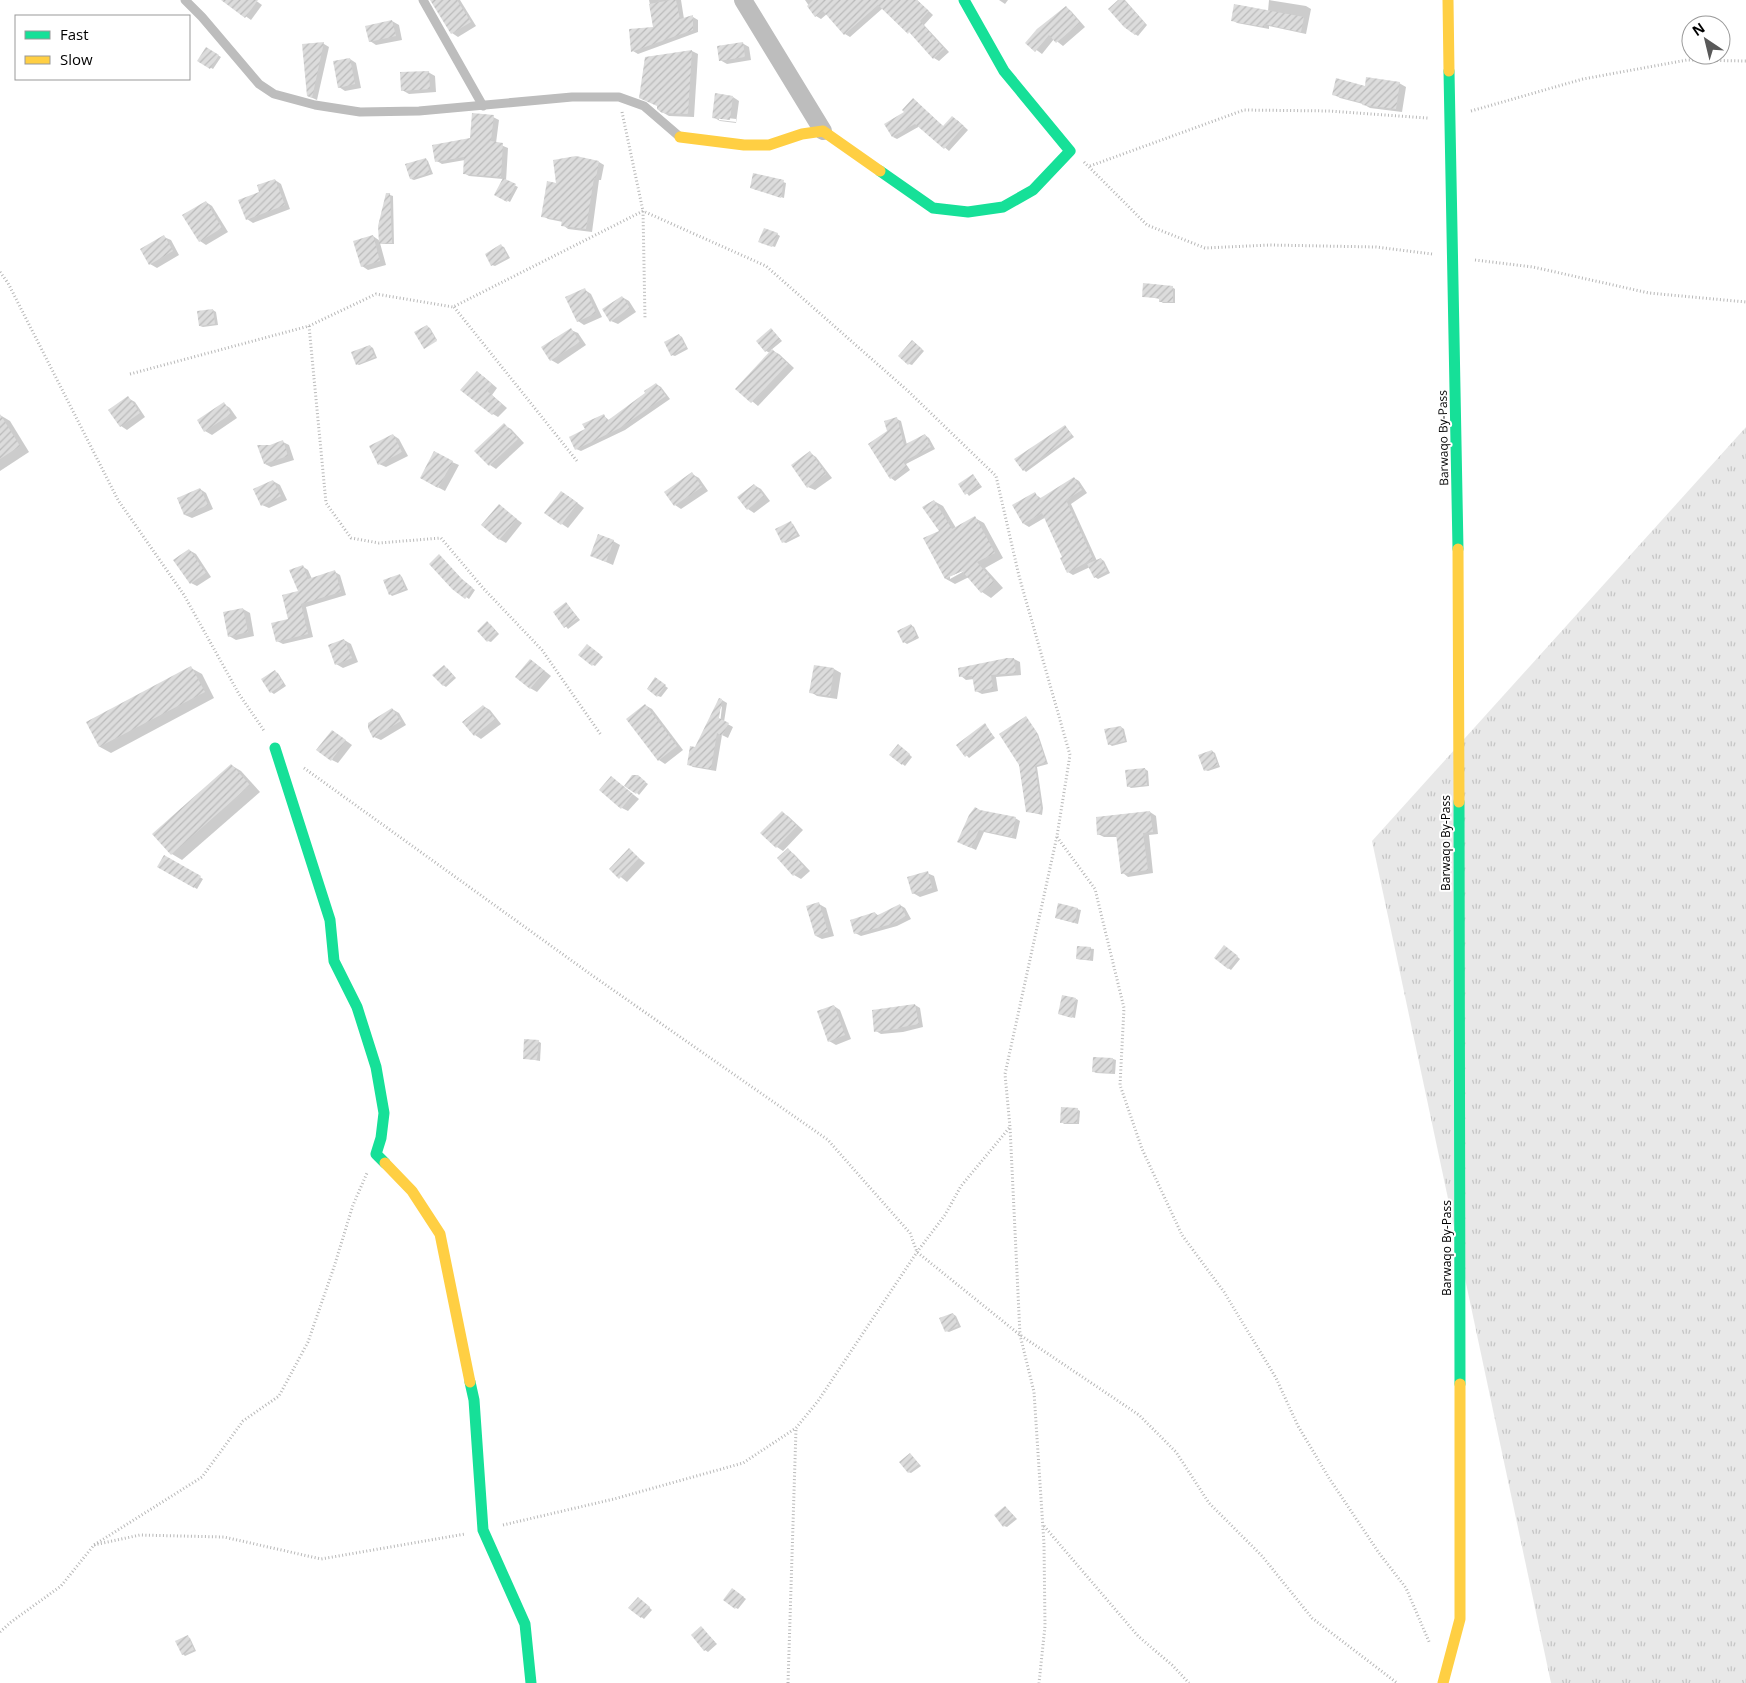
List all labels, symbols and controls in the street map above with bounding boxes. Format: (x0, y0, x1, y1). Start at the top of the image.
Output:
legend (15, 15, 190, 80)
north arrow (1681, 15, 1731, 65)
text: N (1688, 18, 1708, 40)
text: Fast (60, 24, 89, 44)
text: Slow (60, 49, 93, 69)
street label: Barwaqo By-Pass (1434, 390, 1452, 486)
street label: Barwaqo By-Pass (1437, 795, 1454, 891)
street label: Barwaqo By-Pass (1438, 1200, 1455, 1296)

